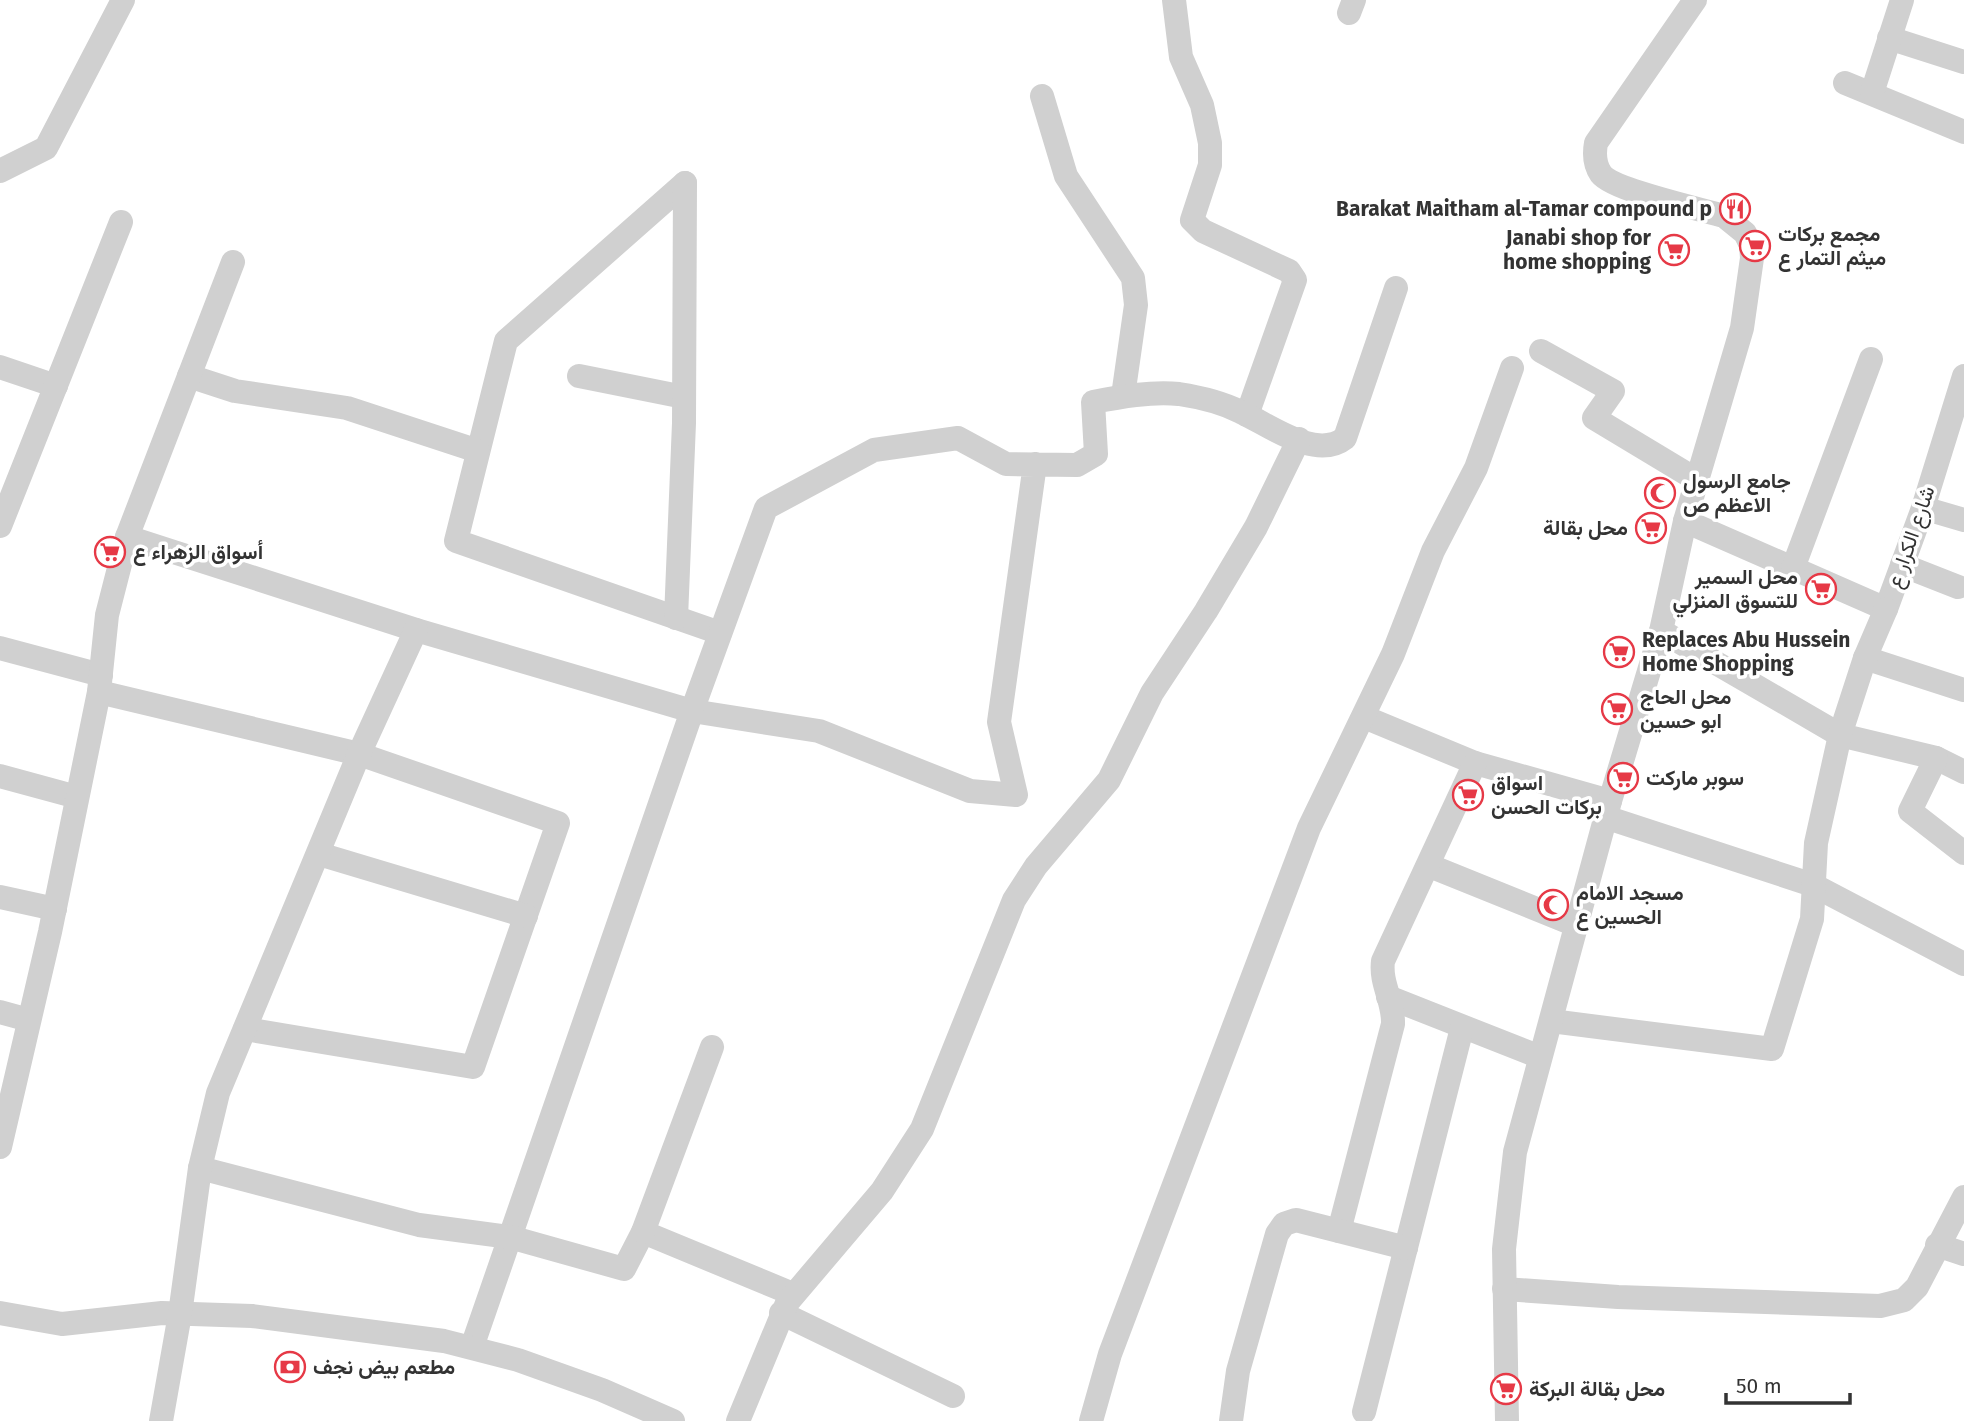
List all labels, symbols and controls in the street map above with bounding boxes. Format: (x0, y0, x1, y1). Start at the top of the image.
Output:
restaurant icon: Barakat Maitham al-Tamar compound p (1718, 192, 1752, 226)
place label: Barakat Maitham al-Tamar compound p (1336, 196, 1712, 222)
place label: مجمع بركات ميثم التمار ع (1778, 221, 1886, 272)
place label: Janabi shop for home shopping (1503, 225, 1652, 275)
supermarket icon: مجمع بركات ميثم التمار ع (1738, 229, 1772, 263)
supermarket icon: Janabi shop for home shopping (1657, 233, 1691, 267)
place label: جامع الرسول الاعظم ص (1683, 468, 1791, 519)
mosque icon: جامع الرسول الاعظم ص (1643, 476, 1677, 510)
street label: شارع الكرار ع (1881, 482, 1942, 592)
supermarket icon: محل بقالة (1634, 511, 1668, 545)
place label: محل بقالة (1543, 515, 1628, 541)
supermarket icon: أسواق الزهراء ع (93, 535, 127, 569)
place label: أسواق الزهراء ع (133, 539, 263, 566)
place label: محل السمير للتسوق المنزلي (1672, 564, 1798, 618)
supermarket icon: محل السمير للتسوق المنزلي (1804, 572, 1838, 606)
place label: Replaces Abu Hussein Home Shopping (1642, 627, 1850, 677)
supermarket icon: Replaces Abu Hussein Home Shopping (1602, 635, 1636, 669)
place label: محل الحاج ابو حسين (1640, 684, 1731, 734)
supermarket icon: محل الحاج ابو حسين (1600, 692, 1634, 726)
supermarket icon: سوبر ماركت (1606, 761, 1640, 795)
place label: سوبر ماركت (1646, 765, 1744, 791)
place label: اسواق بركات الحسن (1491, 770, 1602, 820)
supermarket icon: اسواق بركات الحسن (1451, 778, 1485, 812)
place label: مسجد الامام الحسين ع (1576, 880, 1684, 931)
mosque icon: مسجد الامام الحسين ع (1536, 888, 1570, 922)
bank icon: مطعم بيض نجف (273, 1350, 307, 1384)
place label: مطعم بيض نجف (313, 1354, 455, 1381)
scale bar (1726, 1362, 1850, 1406)
supermarket icon: محل بقالة البركة (1489, 1372, 1523, 1406)
text: 50 m (1736, 1373, 1782, 1399)
place label: محل بقالة البركة (1529, 1376, 1665, 1402)

